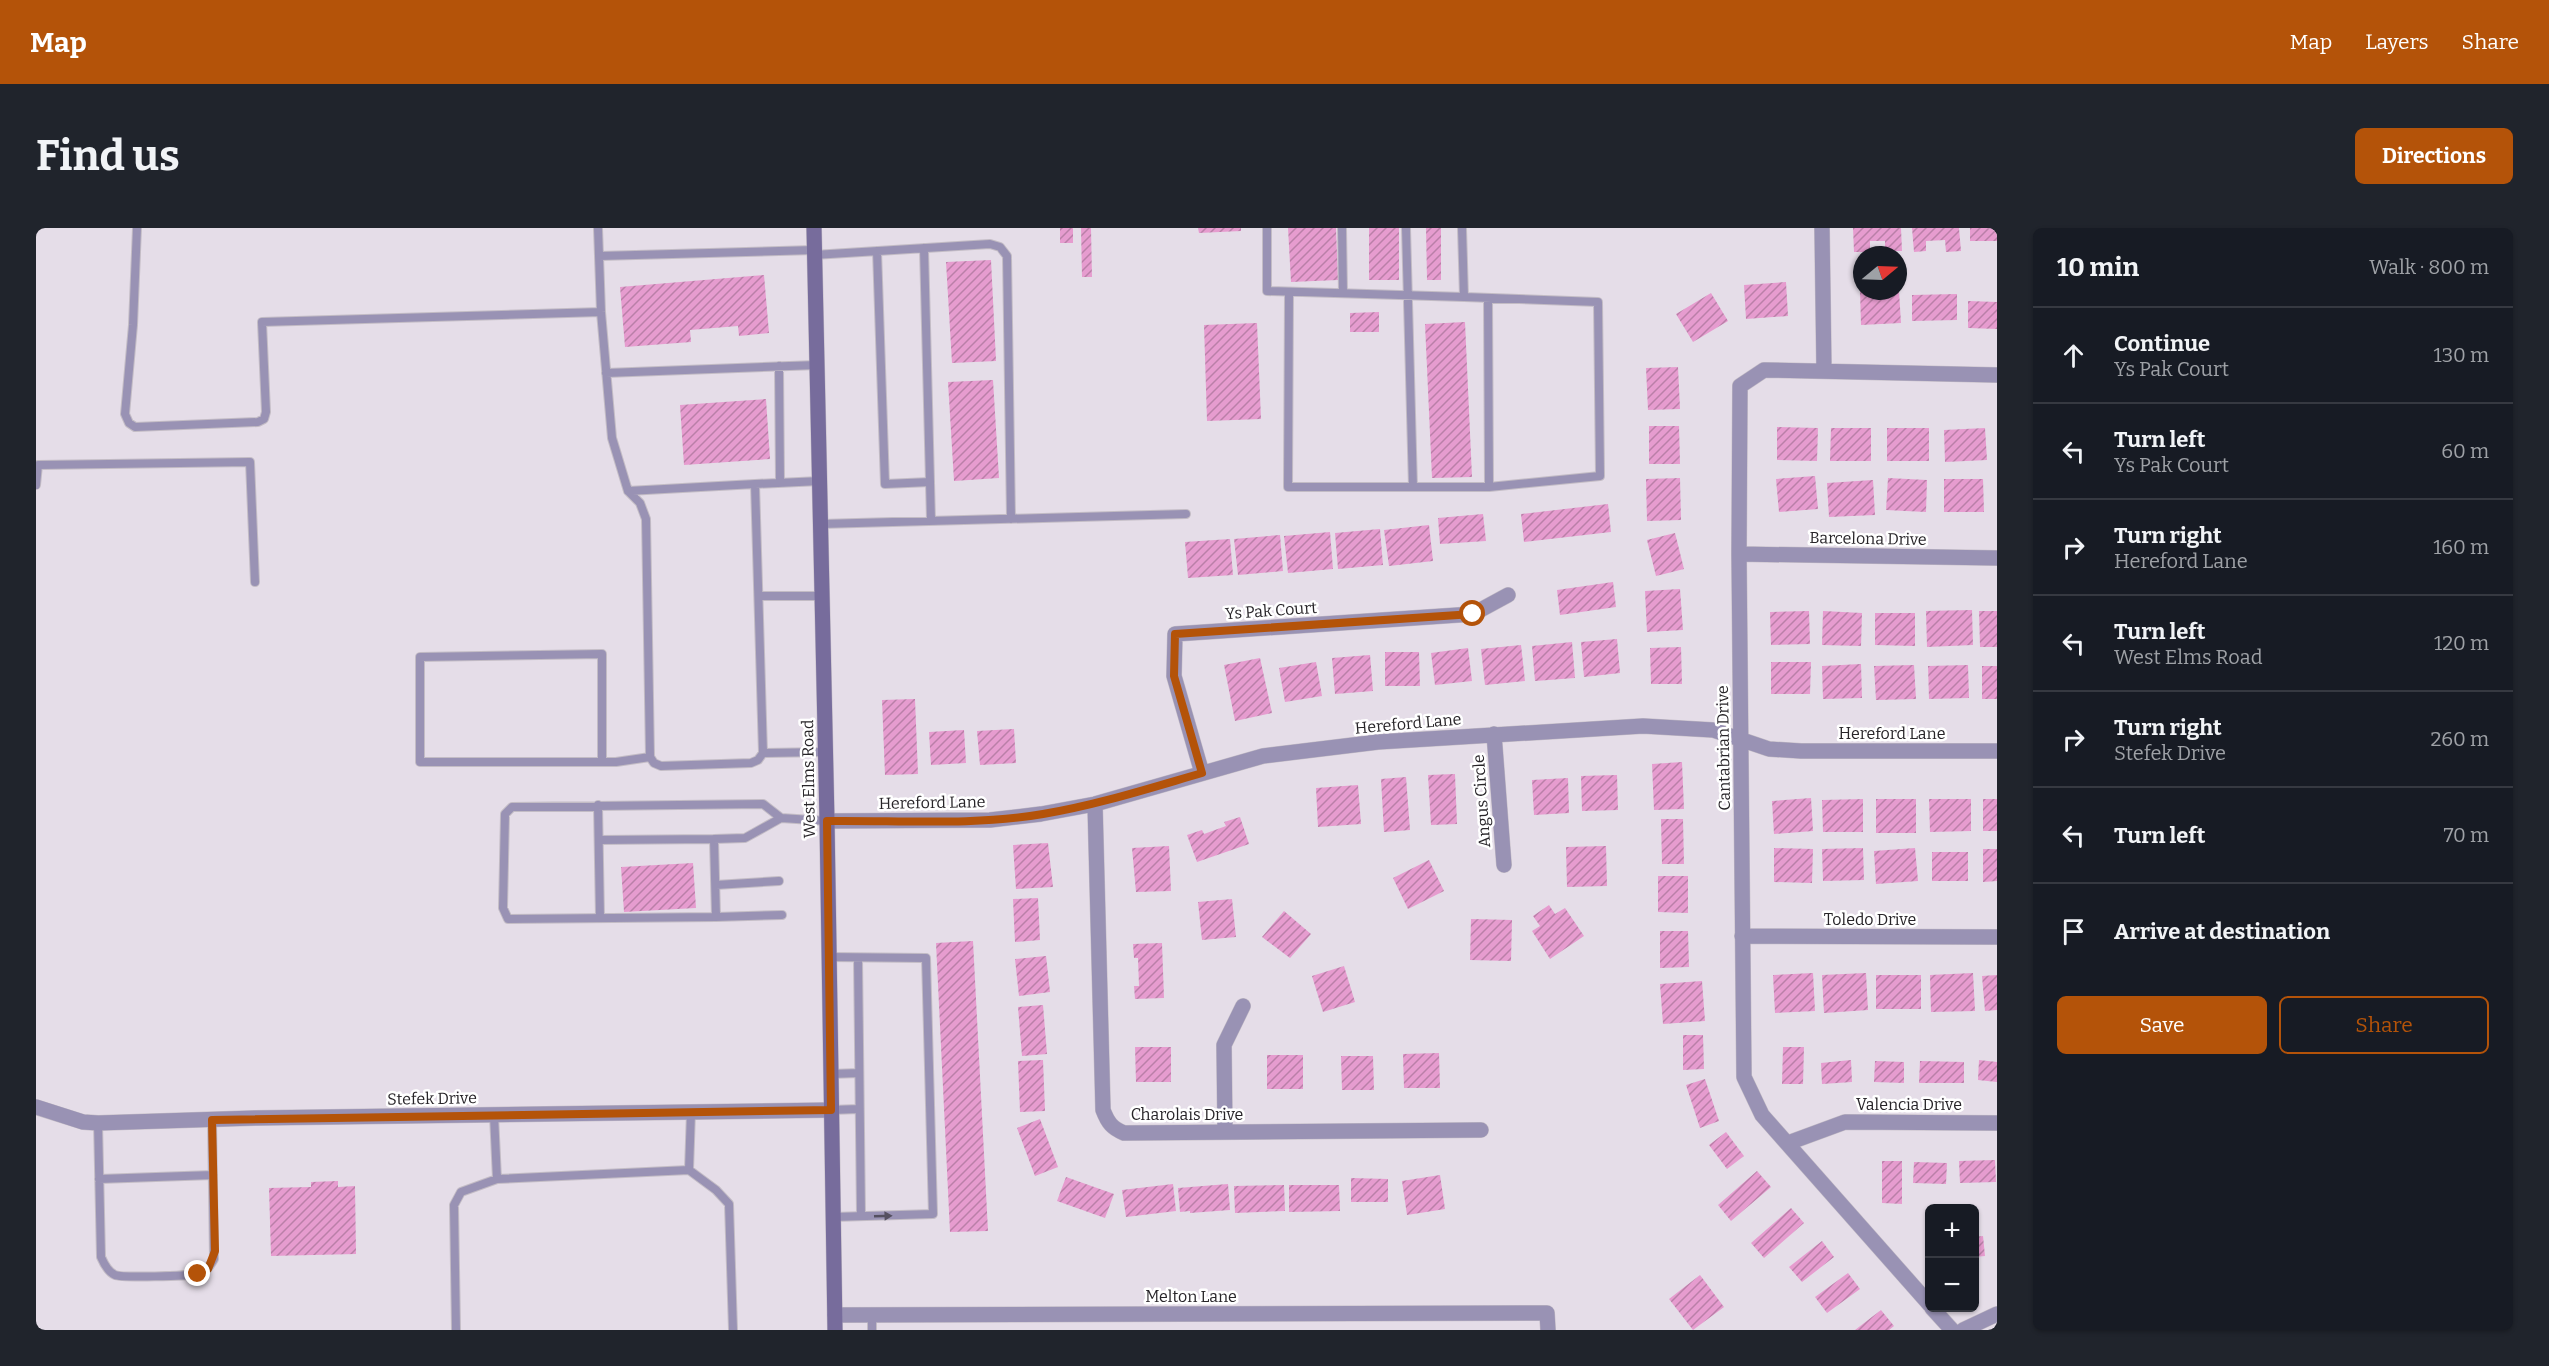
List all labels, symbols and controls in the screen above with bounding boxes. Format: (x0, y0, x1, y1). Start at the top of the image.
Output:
text: Map (30, 26, 87, 59)
text: Map (2290, 29, 2332, 55)
text: Layers (2365, 29, 2429, 55)
text: Share (2462, 29, 2519, 55)
button: Directions (2355, 128, 2513, 184)
text: Find us (36, 131, 180, 181)
north arrow (1853, 246, 1907, 300)
text: 10 min (2057, 252, 2139, 283)
text: Walk · 800 m (2369, 255, 2489, 279)
text: Continue (2114, 330, 2210, 357)
icon: ahead (2057, 339, 2090, 372)
text: 130 m (2434, 343, 2489, 367)
text: Ys Pak Court (2114, 357, 2229, 381)
text: Turn left (2114, 426, 2206, 453)
icon: left (2057, 435, 2090, 468)
text: 60 m (2441, 439, 2489, 463)
text: Ys Pak Court (2114, 453, 2229, 477)
text: Turn right (2114, 522, 2222, 549)
street label: Barcelona Drive (1809, 528, 1927, 549)
icon: right (2057, 531, 2090, 564)
text: 160 m (2433, 535, 2489, 559)
text: Hereford Lane (2114, 549, 2248, 573)
street label: Ys Pak Court (1224, 598, 1318, 623)
route start (1459, 600, 1485, 626)
text: Turn left (2114, 618, 2206, 645)
icon: left (2057, 627, 2090, 660)
text: 120 m (2434, 631, 2489, 655)
text: West Elms Road (2114, 645, 2263, 669)
street label: Cantabrian Drive (1713, 685, 1734, 811)
street label: Hereford Lane (1354, 709, 1462, 738)
text: Turn right (2114, 714, 2222, 741)
street label: West Elms Road (798, 719, 819, 839)
icon: right (2057, 723, 2090, 756)
street label: Hereford Lane (1839, 724, 1945, 743)
text: 260 m (2430, 727, 2489, 751)
text: Stefek Drive (2114, 741, 2226, 765)
street label: Angus Circle (1469, 754, 1494, 848)
street label: Hereford Lane (878, 792, 986, 813)
icon: left (2057, 819, 2090, 852)
text: Turn left (2114, 822, 2206, 849)
text: 70 m (2443, 823, 2489, 847)
street label: Toledo Drive (1824, 910, 1916, 929)
icon: arrive (2057, 915, 2090, 948)
text: Arrive at destination (2114, 918, 2330, 945)
button: Save (2057, 996, 2267, 1054)
button: Share (2279, 996, 2489, 1054)
street label: Stefek Drive (387, 1088, 477, 1109)
street label: Valencia Drive (1856, 1095, 1962, 1114)
street label: Charolais Drive (1131, 1105, 1243, 1124)
map controls (1925, 1204, 1979, 1312)
button: + (1925, 1204, 1979, 1258)
one-way arrow (874, 1211, 893, 1220)
button: − (1925, 1258, 1979, 1312)
route end (184, 1260, 210, 1286)
street label: Melton Lane (1145, 1287, 1237, 1306)

